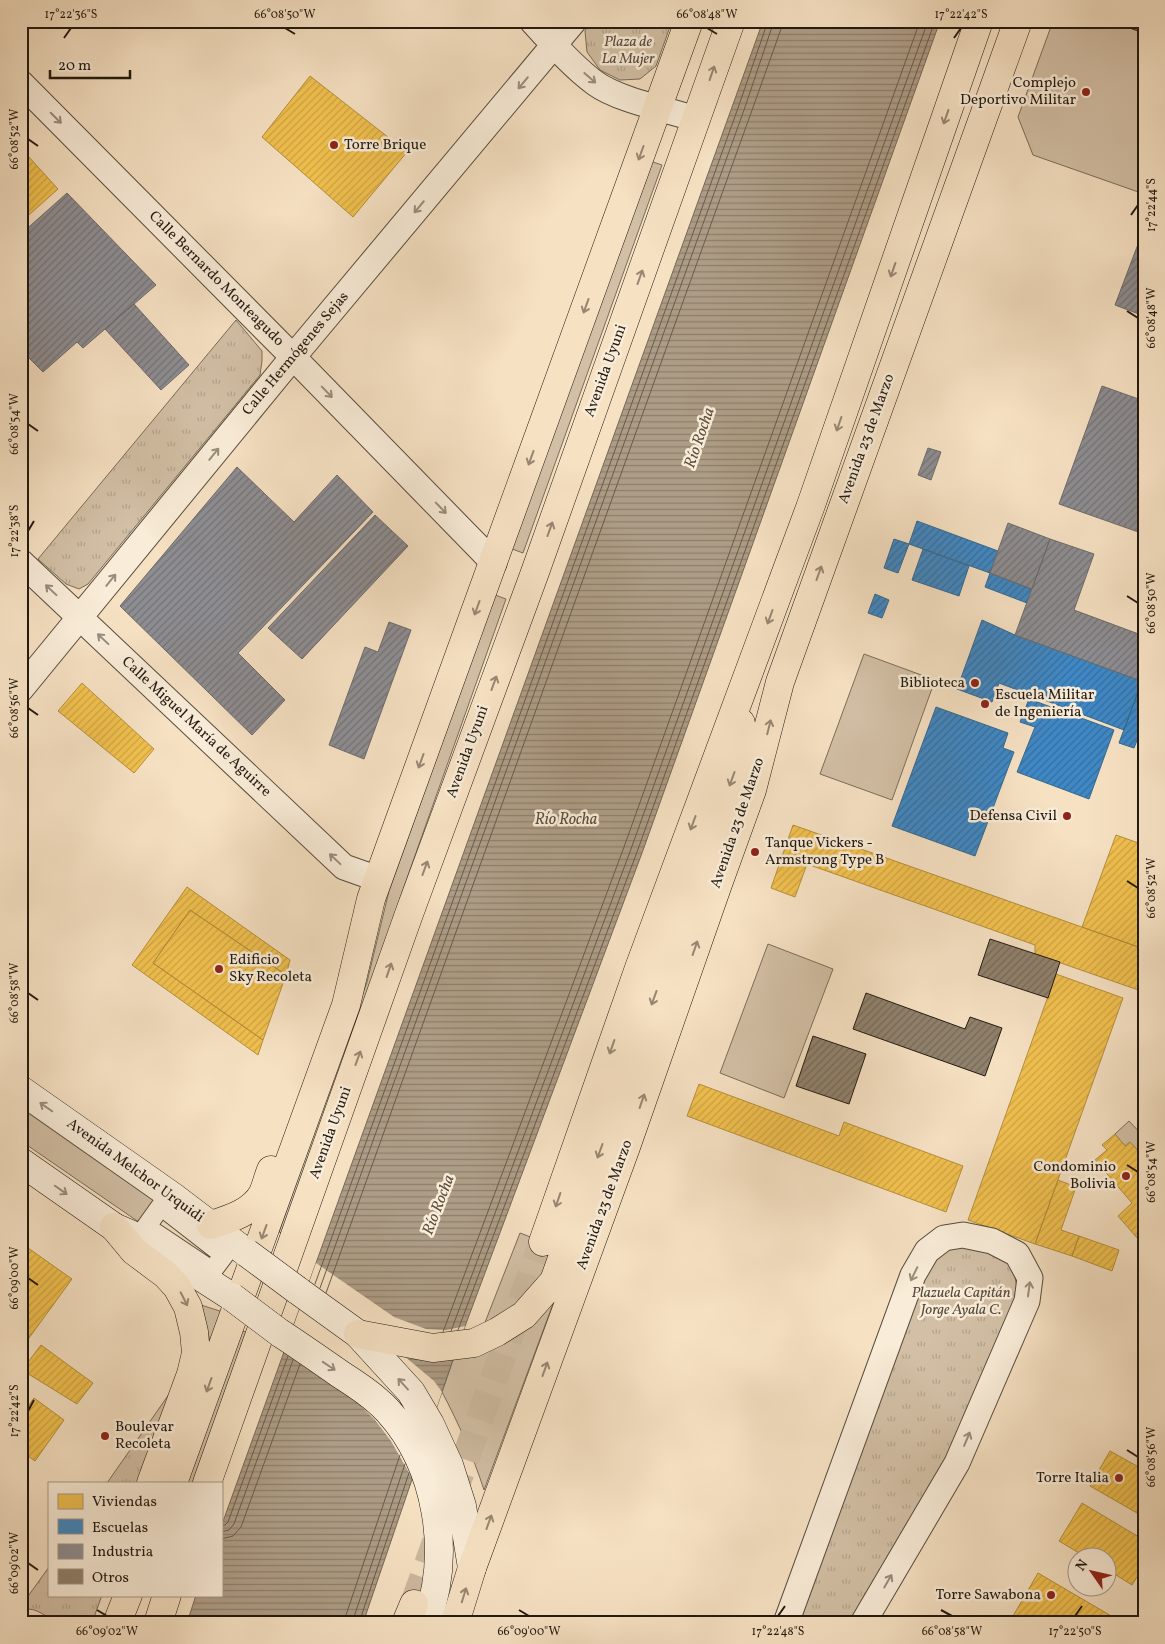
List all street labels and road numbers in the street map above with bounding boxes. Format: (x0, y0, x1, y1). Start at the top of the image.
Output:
street label: Calle Bernardo Monteagudo (143, 206, 289, 352)
street label: Calle Hermógenes Sejas (238, 287, 354, 421)
street label: Avenida Uyuni (580, 322, 632, 420)
street label: Avenida 23 de Marzo (834, 371, 900, 507)
street label: Calle Miguel María de Aguirre (117, 652, 275, 802)
street label: Avenida Uyuni (442, 703, 494, 801)
street label: Avenida 23 de Marzo (706, 755, 770, 891)
street label: Avenida Uyuni (305, 1084, 357, 1182)
street label: Avenida Melchor Urquidi (62, 1114, 208, 1228)
street label: Avenida 23 de Marzo (572, 1137, 638, 1273)

